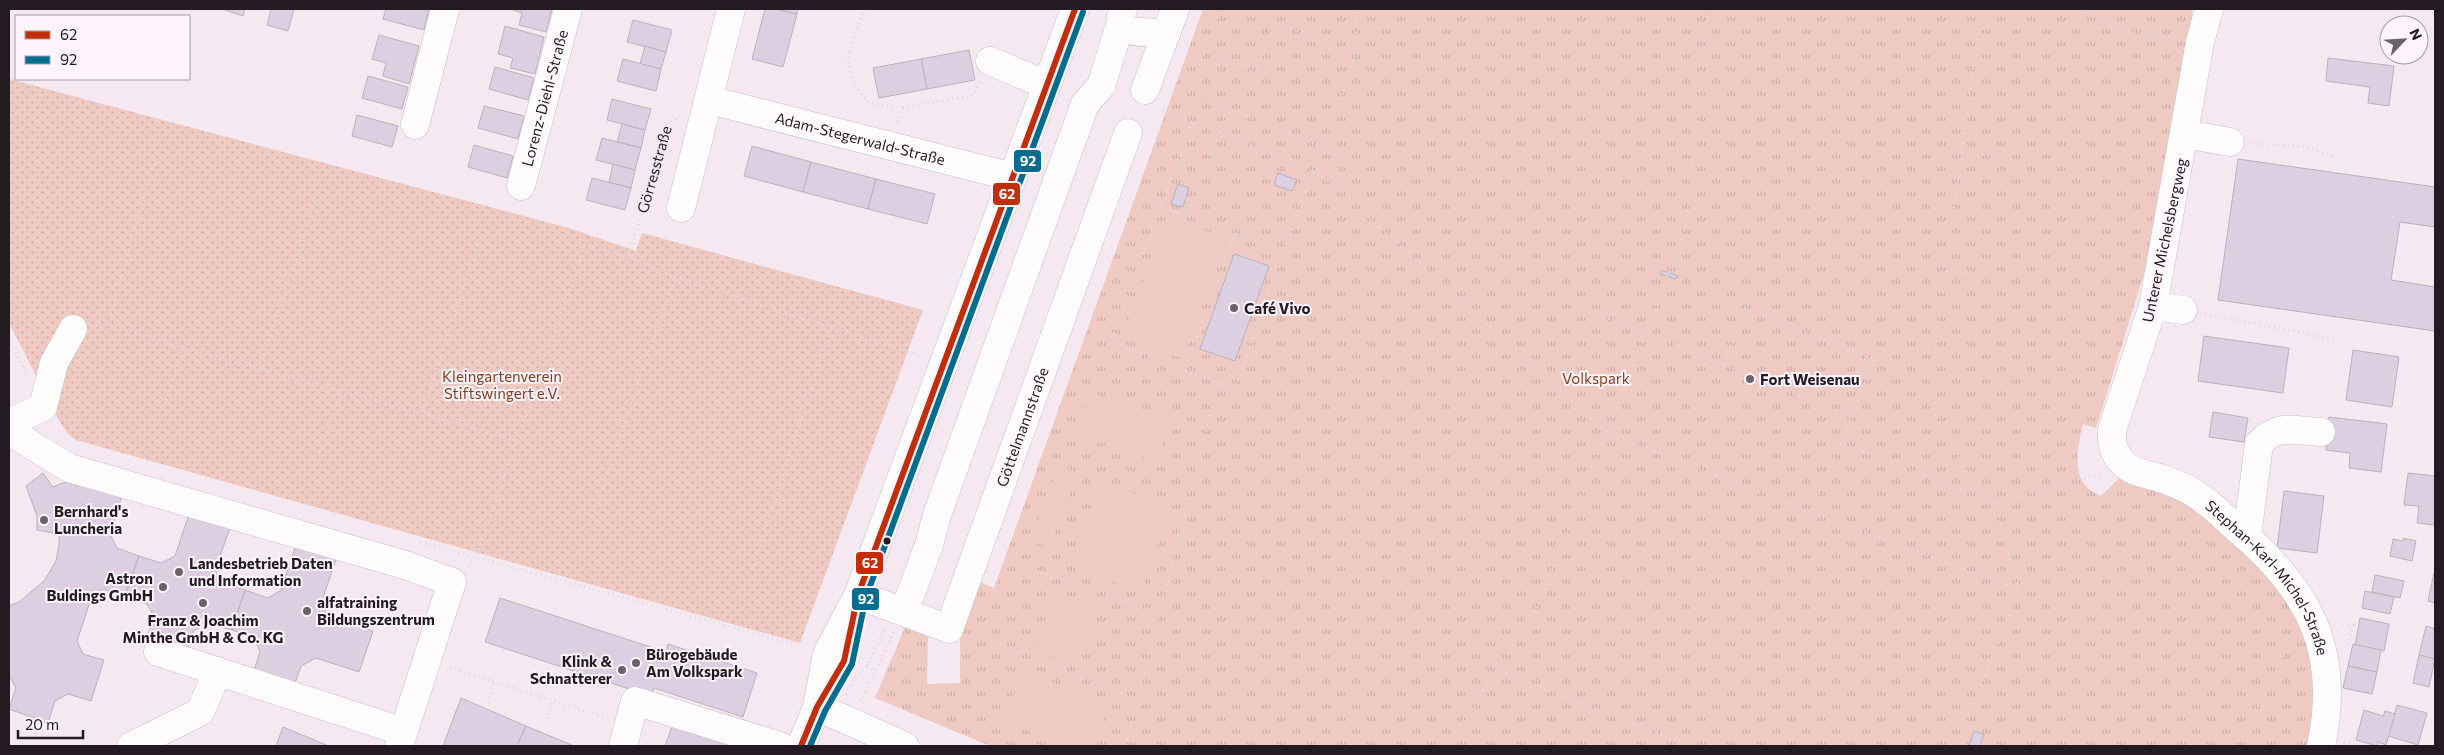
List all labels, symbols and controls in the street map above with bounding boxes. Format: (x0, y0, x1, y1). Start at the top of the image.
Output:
legend (15, 15, 190, 80)
north arrow (2379, 15, 2429, 65)
text: 62 (60, 25, 77, 43)
text: N (2406, 26, 2426, 43)
street label: Lorenz-Diehl-Straße (518, 28, 571, 168)
text: 92 (60, 50, 77, 68)
street label: Adam-Stegerwald-Straße (773, 108, 947, 168)
street label: Görresstraße (633, 123, 675, 215)
line badge: 92 (1013, 149, 1042, 173)
text: 92 (1020, 152, 1036, 169)
street label: Unterer Michelsbergweg (2138, 156, 2190, 324)
line badge: 62 (992, 182, 1021, 206)
text: 62 (999, 185, 1015, 202)
place label: Café Vivo (1244, 299, 1310, 317)
marker: Café Vivo (1228, 302, 1240, 314)
street label: Göttelmannstraße (992, 365, 1052, 489)
park label: Kleingartenverein Stiftswingert e.V. (442, 367, 562, 402)
park label: Volkspark (1562, 369, 1630, 387)
place label: Fort Weisenau (1760, 370, 1860, 388)
marker: Fort Weisenau (1744, 373, 1756, 385)
street label: Stephan-Karl-Michel-Straße (2202, 496, 2332, 657)
place label: Bernhard's Luncheria (54, 502, 128, 537)
marker: Bernhard's Luncheria (38, 514, 50, 526)
unlabelled marker (882, 536, 892, 546)
line badge: 62 (855, 551, 884, 575)
place label: Landesbetrieb Daten und Information (189, 554, 333, 589)
text: 62 (862, 554, 878, 571)
marker: Landesbetrieb Daten und Information (173, 566, 185, 578)
place label: Astron Buldings GmbH (47, 569, 153, 604)
marker: Astron Buldings GmbH (157, 581, 169, 593)
line badge: 92 (851, 587, 880, 611)
text: 92 (858, 590, 874, 607)
place label: alfatraining Bildungszentrum (317, 593, 435, 628)
marker: Franz & Joachim Minthe GmbH & Co. KG (197, 597, 209, 609)
marker: alfatraining Bildungszentrum (301, 605, 313, 617)
place label: Franz & Joachim Minthe GmbH & Co. KG (122, 611, 284, 646)
place label: Bürogebäude Am Volkspark (646, 645, 743, 680)
place label: Klink & Schnatterer (530, 652, 613, 687)
marker: Bürogebäude Am Volkspark (630, 657, 642, 669)
marker: Klink & Schnatterer (616, 664, 628, 676)
scale bar (18, 708, 82, 740)
text: 20 m (25, 715, 59, 733)

